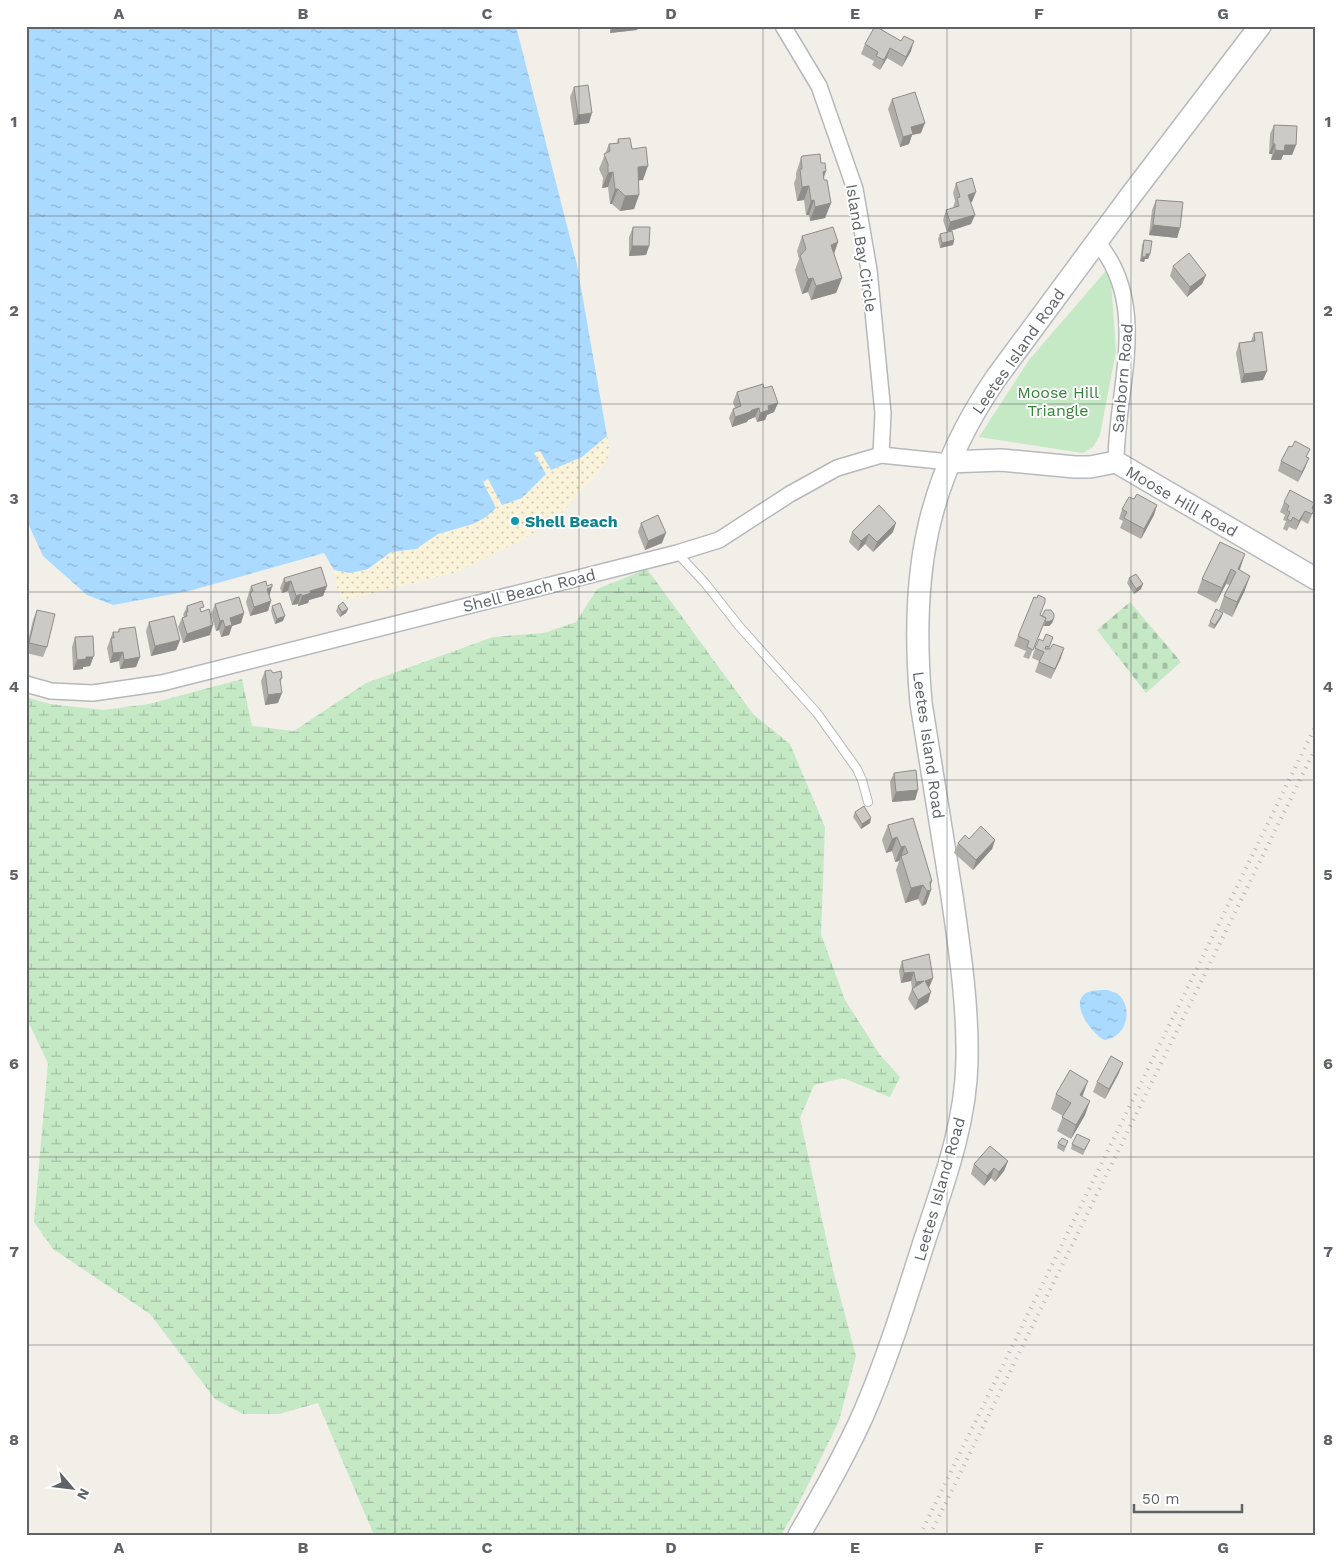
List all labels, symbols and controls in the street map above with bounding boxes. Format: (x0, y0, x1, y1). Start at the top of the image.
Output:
text: A (114, 4, 125, 23)
text: B (298, 4, 309, 23)
text: C (482, 4, 493, 23)
text: D (665, 4, 677, 23)
text: E (850, 4, 860, 23)
text: F (1034, 4, 1044, 23)
text: G (1217, 4, 1229, 23)
text: 1 (11, 112, 17, 131)
text: 1 (1325, 112, 1331, 131)
street label: Island Bay Circle (842, 183, 881, 313)
street label: Leetes Island Road (968, 285, 1069, 418)
text: 2 (9, 301, 19, 320)
text: 2 (1323, 301, 1333, 320)
street label: Sanborn Road (1108, 323, 1137, 433)
park label: Moose Hill Triangle (1017, 383, 1099, 420)
street label: Moose Hill Road (1123, 462, 1241, 541)
text: 3 (9, 489, 19, 508)
text: 3 (1323, 489, 1333, 508)
place label: Shell Beach (525, 512, 618, 531)
marker: Shell Beach (509, 515, 521, 527)
street label: Shell Beach Road (461, 565, 597, 616)
street label: Leetes Island Road (909, 670, 948, 820)
text: 4 (9, 677, 19, 696)
text: 4 (1323, 677, 1333, 696)
text: 5 (9, 865, 19, 884)
text: 5 (1323, 865, 1333, 884)
text: 6 (9, 1054, 19, 1073)
text: 6 (1323, 1054, 1333, 1073)
street label: Leetes Island Road (910, 1115, 969, 1263)
text: 7 (9, 1242, 19, 1261)
text: 7 (1323, 1242, 1333, 1261)
text: 8 (9, 1430, 19, 1449)
text: 8 (1323, 1430, 1333, 1449)
north arrow (48, 1464, 98, 1514)
scale bar (1134, 1481, 1242, 1513)
text: N (74, 1486, 93, 1502)
text: 50 m (1142, 1490, 1179, 1508)
text: A (114, 1538, 125, 1557)
text: B (298, 1538, 309, 1557)
text: C (482, 1538, 493, 1557)
text: D (665, 1538, 677, 1557)
text: E (850, 1538, 860, 1557)
text: F (1034, 1538, 1044, 1557)
text: G (1217, 1538, 1229, 1557)

